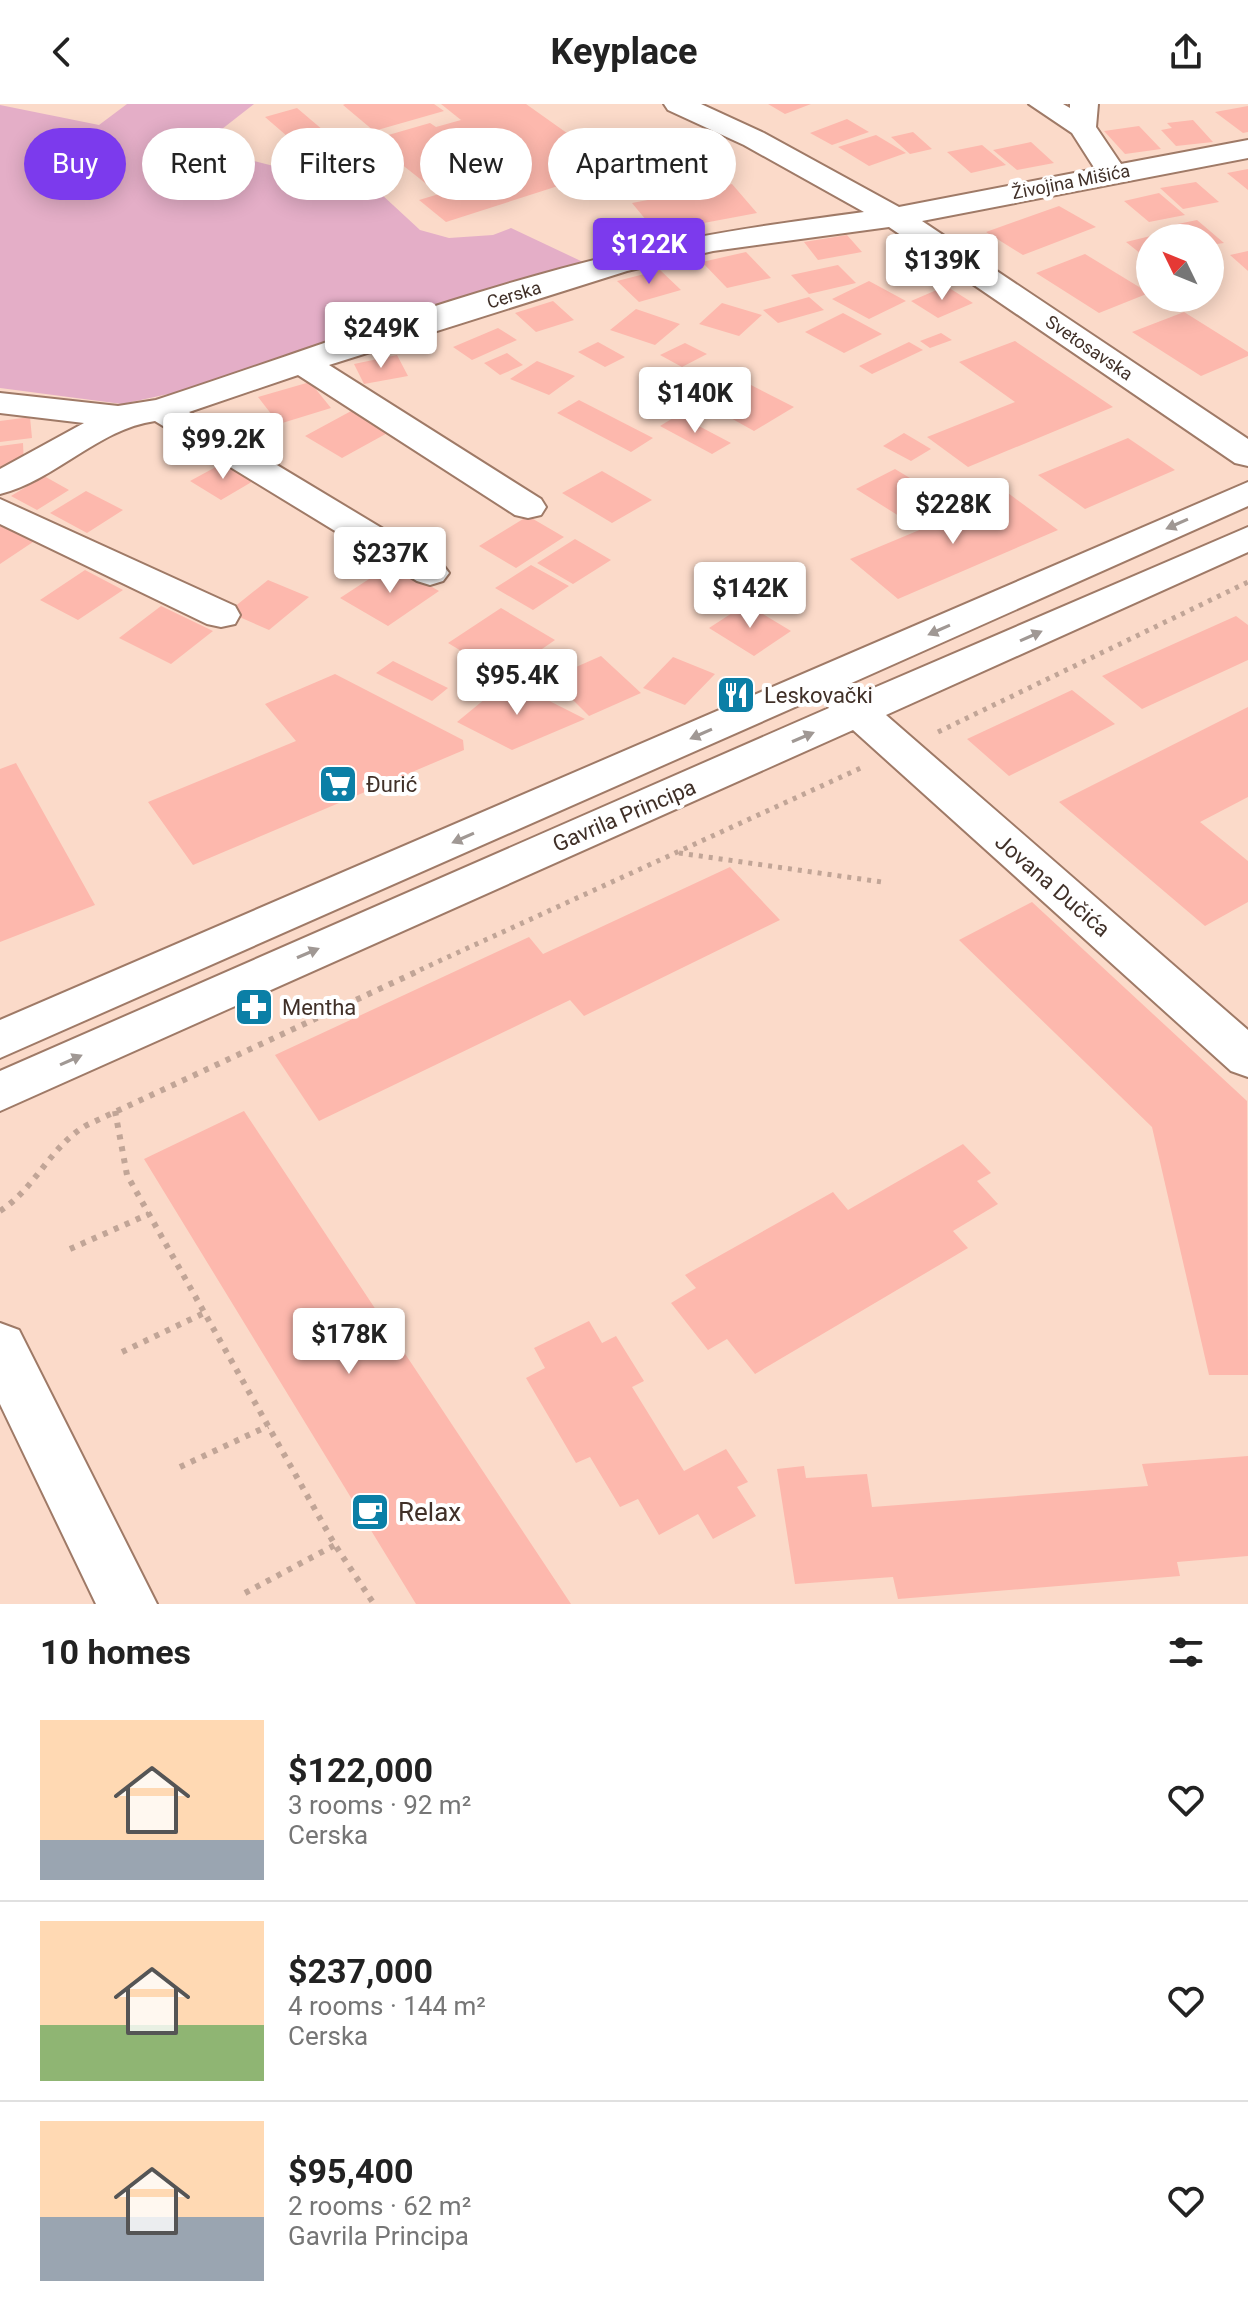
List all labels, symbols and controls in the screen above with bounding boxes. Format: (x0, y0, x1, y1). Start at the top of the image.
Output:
icon: back (40, 30, 84, 74)
icon: share (1164, 30, 1208, 74)
text: Keyplace (550, 31, 698, 73)
chip: Buy (24, 128, 126, 200)
chip: Rent (142, 128, 255, 200)
chip: Filters (271, 128, 404, 200)
chip: New (420, 128, 532, 200)
chip: Apartment (548, 128, 736, 200)
street label: Živojina Mišića (1010, 160, 1132, 203)
pin: $122K (593, 218, 705, 286)
north arrow (1136, 224, 1224, 312)
map controls (1136, 224, 1224, 312)
text: $122K (611, 229, 687, 259)
pin: $139K (886, 234, 998, 302)
text: $139K (904, 245, 980, 275)
street label: Cerska (484, 276, 543, 313)
pin: $249K (325, 302, 437, 370)
street label: Svetosavska (1042, 311, 1137, 384)
text: $249K (343, 313, 419, 343)
pin: $140K (639, 367, 751, 435)
text: $140K (657, 378, 733, 408)
pin: $99.2K (158, 413, 288, 481)
text: $99.2K (181, 424, 265, 454)
pin: $228K (897, 478, 1009, 546)
text: $228K (915, 489, 991, 519)
one-way arrow (1165, 518, 1188, 531)
pin: $237K (334, 527, 446, 595)
text: $237K (352, 538, 428, 568)
pin: $142K (694, 562, 806, 630)
text: $142K (712, 573, 788, 603)
one-way arrow (927, 623, 951, 636)
one-way arrow (1019, 629, 1043, 643)
pin: $95.4K (452, 649, 582, 717)
text: $95.4K (475, 660, 559, 690)
restaurant icon: Leskovački (715, 674, 757, 716)
place label: Leskovački (764, 683, 873, 708)
one-way arrow (689, 728, 713, 741)
one-way arrow (791, 731, 815, 744)
supermarket icon: Đurić (317, 763, 359, 805)
place label: Đurić (366, 772, 417, 797)
street label: Gavrila Principa (549, 774, 700, 857)
street label: Jovana Dučića (990, 829, 1115, 942)
one-way arrow (451, 831, 474, 845)
one-way arrow (296, 946, 320, 959)
pharmacy icon: Mentha (233, 986, 275, 1028)
place label: Mentha (282, 995, 356, 1020)
one-way arrow (59, 1053, 83, 1066)
pin: $178K (293, 1308, 405, 1376)
text: $178K (311, 1319, 387, 1349)
cafe icon: Relax (349, 1491, 391, 1533)
place label: Relax (398, 1497, 461, 1527)
icon: filters (1164, 1630, 1208, 1674)
text: 10 homes (40, 1632, 191, 1672)
text: $122,000 (288, 1750, 433, 1790)
icon: home (104, 1752, 200, 1848)
icon: heart (1164, 1778, 1208, 1822)
text: 3 rooms · 92 m² (288, 1790, 471, 1820)
text: Cerska (288, 1820, 368, 1850)
text: $237,000 (288, 1951, 433, 1991)
icon: home (104, 1953, 200, 2049)
icon: heart (1164, 1979, 1208, 2023)
text: 4 rooms · 144 m² (288, 1991, 486, 2021)
text: Cerska (288, 2021, 368, 2051)
text: $95,400 (288, 2151, 413, 2191)
icon: home (104, 2153, 200, 2249)
icon: heart (1164, 2179, 1208, 2223)
text: 2 rooms · 62 m² (288, 2191, 471, 2221)
text: Gavrila Principa (288, 2221, 469, 2251)

